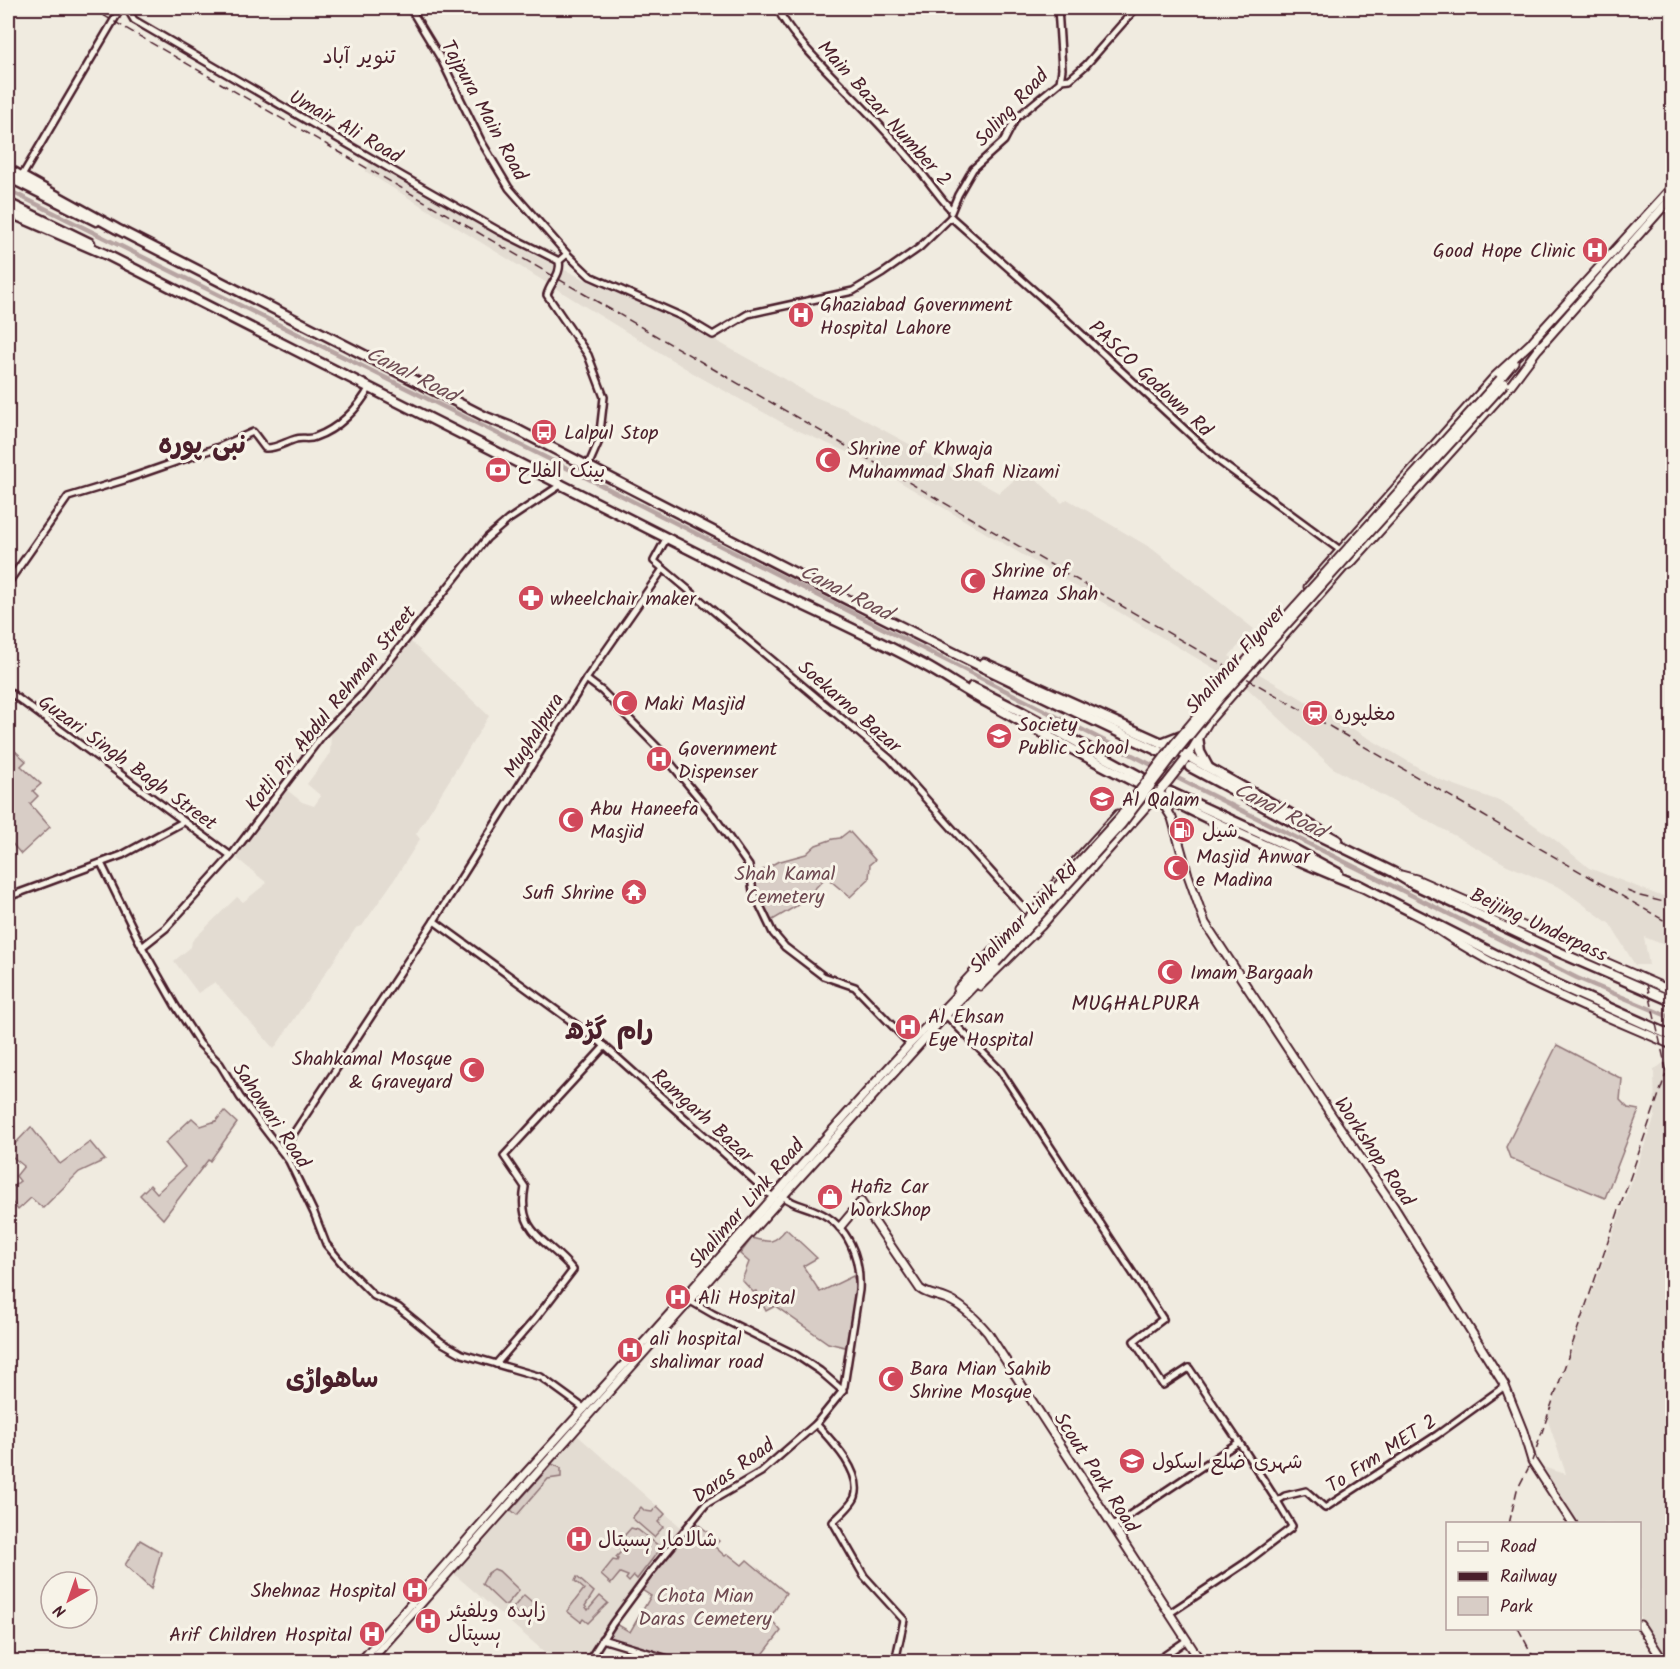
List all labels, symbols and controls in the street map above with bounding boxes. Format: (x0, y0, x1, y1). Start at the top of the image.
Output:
street label: Main Bazar Number 2 (809, 34, 958, 195)
street label: Tajpura Main Road (431, 35, 536, 188)
district label: تنویر آباد (322, 41, 396, 74)
street label: Soling Road (967, 61, 1058, 155)
street label: Umair Ali Road (282, 82, 409, 174)
hospital icon: Good Hope Clinic (1580, 235, 1610, 265)
place label: Good Hope Clinic (1433, 236, 1576, 268)
place label: Ghaziabad Government Hospital Lahore (820, 290, 1013, 345)
hospital icon: Ghaziabad Government Hospital Lahore (786, 300, 816, 330)
street label: PASCO Godown Rd (1080, 313, 1220, 446)
water label: Canal Road (360, 338, 467, 415)
bus stop icon: Lalpul Stop (529, 417, 559, 447)
place label: Lalpul Stop (564, 418, 659, 450)
district label: نبی پورہ (158, 425, 246, 467)
place label: Shrine of Khwaja Muhammad Shafi Nizami (848, 434, 1060, 489)
mosque icon: Shrine of Khwaja Muhammad Shafi Nizami (813, 445, 843, 475)
bank icon: بینک الفلاح (483, 455, 513, 485)
place label: بینک الفلاح (518, 456, 605, 488)
water label: Canal Road (794, 556, 901, 633)
place label: Shrine of Hamza Shah (992, 556, 1098, 611)
mosque icon: Shrine of Hamza Shah (958, 566, 988, 596)
pharmacy icon: wheelchair maker (516, 583, 546, 613)
place label: wheelchair maker (550, 584, 697, 616)
street label: Shalimar Flyover (1178, 597, 1296, 722)
street label: Kotli Pir Abdul Rehman Street (238, 599, 425, 820)
street label: Soekarno Bazar (790, 653, 909, 763)
street label: Mughalpura (496, 687, 573, 785)
street label: Guzari Singh Bagh Street (31, 688, 223, 840)
mosque icon: Maki Masjid (610, 688, 640, 718)
place label: Maki Masjid (644, 689, 746, 721)
station icon: مغلپورہ (1300, 698, 1330, 728)
place label: مغلپورہ (1334, 699, 1396, 731)
place label: Society Public School (1018, 710, 1129, 765)
school or university icon: Society Public School (984, 721, 1014, 751)
place label: Government Dispenser (678, 734, 778, 789)
hospital icon: Government Dispenser (644, 744, 674, 774)
water label: Canal Road (1228, 774, 1335, 851)
school or university icon: Al Qalam (1087, 784, 1117, 814)
place label: Al Qalam (1122, 785, 1200, 817)
place label: Abu Haneefa Masjid (590, 794, 699, 849)
mosque icon: Abu Haneefa Masjid (556, 805, 586, 835)
fuel station icon: شیل (1167, 815, 1197, 845)
place label: شیل (1202, 816, 1238, 848)
place label: Masjid Anwar e Madina (1196, 842, 1311, 897)
mosque icon: Masjid Anwar e Madina (1161, 853, 1191, 883)
street label: Shalimar Link Rd (962, 854, 1087, 982)
park label: Shah Kamal Cemetery (735, 859, 836, 914)
temple icon: Sufi Shrine (619, 877, 649, 907)
place label: Sufi Shrine (523, 878, 614, 910)
street label: Beijing Underpass (1464, 880, 1613, 972)
mosque icon: Imam Bargaah (1155, 957, 1185, 987)
place label: Imam Bargaah (1190, 958, 1313, 990)
district label: MUGHALPURA (1071, 988, 1201, 1021)
place label: Al Ehsan Eye Hospital (928, 1002, 1034, 1057)
district label: رام گڑھ (565, 1011, 653, 1053)
hospital icon: Al Ehsan Eye Hospital (893, 1012, 923, 1042)
place label: Shahkamal Mosque & Graveyard (292, 1044, 453, 1099)
mosque icon: Shahkamal Mosque & Graveyard (457, 1055, 487, 1085)
street label: Sahowari Road (223, 1057, 318, 1177)
street label: Ramgarh Bazar (643, 1062, 761, 1172)
street label: Workshop Road (1325, 1091, 1423, 1214)
street label: Shalimar Link Road (682, 1131, 814, 1277)
place label: Hafiz Car WorkShop (850, 1172, 931, 1227)
shop icon: Hafiz Car WorkShop (815, 1182, 845, 1212)
hospital icon: Ali Hospital (663, 1282, 693, 1312)
place label: Ali Hospital (698, 1283, 795, 1315)
place label: ali hospital shalimar road (650, 1324, 764, 1379)
hospital icon: ali hospital shalimar road (615, 1335, 645, 1365)
place label: Bara Mian Sahib Shrine Mosque (910, 1354, 1051, 1409)
district label: ساھواڑی (286, 1359, 378, 1401)
mosque icon: Bara Mian Sahib Shrine Mosque (876, 1364, 906, 1394)
street label: Scout Park Road (1044, 1406, 1147, 1541)
street label: To Frm MET 2 (1320, 1407, 1444, 1503)
street label: Daras Road (686, 1430, 783, 1512)
school or university icon: شہری ضلع اسکول (1117, 1446, 1147, 1476)
place label: شہری ضلع اسکول (1152, 1447, 1303, 1479)
legend (1446, 1522, 1641, 1630)
hospital icon: شالامار ہسپتال (564, 1524, 594, 1554)
place label: شالامار ہسپتال (598, 1525, 717, 1557)
text: Road (1500, 1533, 1537, 1562)
text: Railway (1500, 1563, 1557, 1592)
north arrow (39, 1570, 99, 1630)
hospital icon: Shehnaz Hospital (400, 1575, 430, 1605)
place label: Shehnaz Hospital (251, 1576, 396, 1608)
park label: Chota Mian Daras Cemetery (638, 1581, 772, 1636)
text: Park (1500, 1593, 1533, 1622)
place label: زاہدہ ویلفیئر ہسپتال (446, 1596, 546, 1651)
text: N (48, 1598, 72, 1623)
hospital icon: زاہدہ ویلفیئر ہسپتال (413, 1606, 443, 1636)
hospital icon: Arif Children Hospital (357, 1619, 387, 1649)
place label: Arif Children Hospital (169, 1620, 352, 1652)

